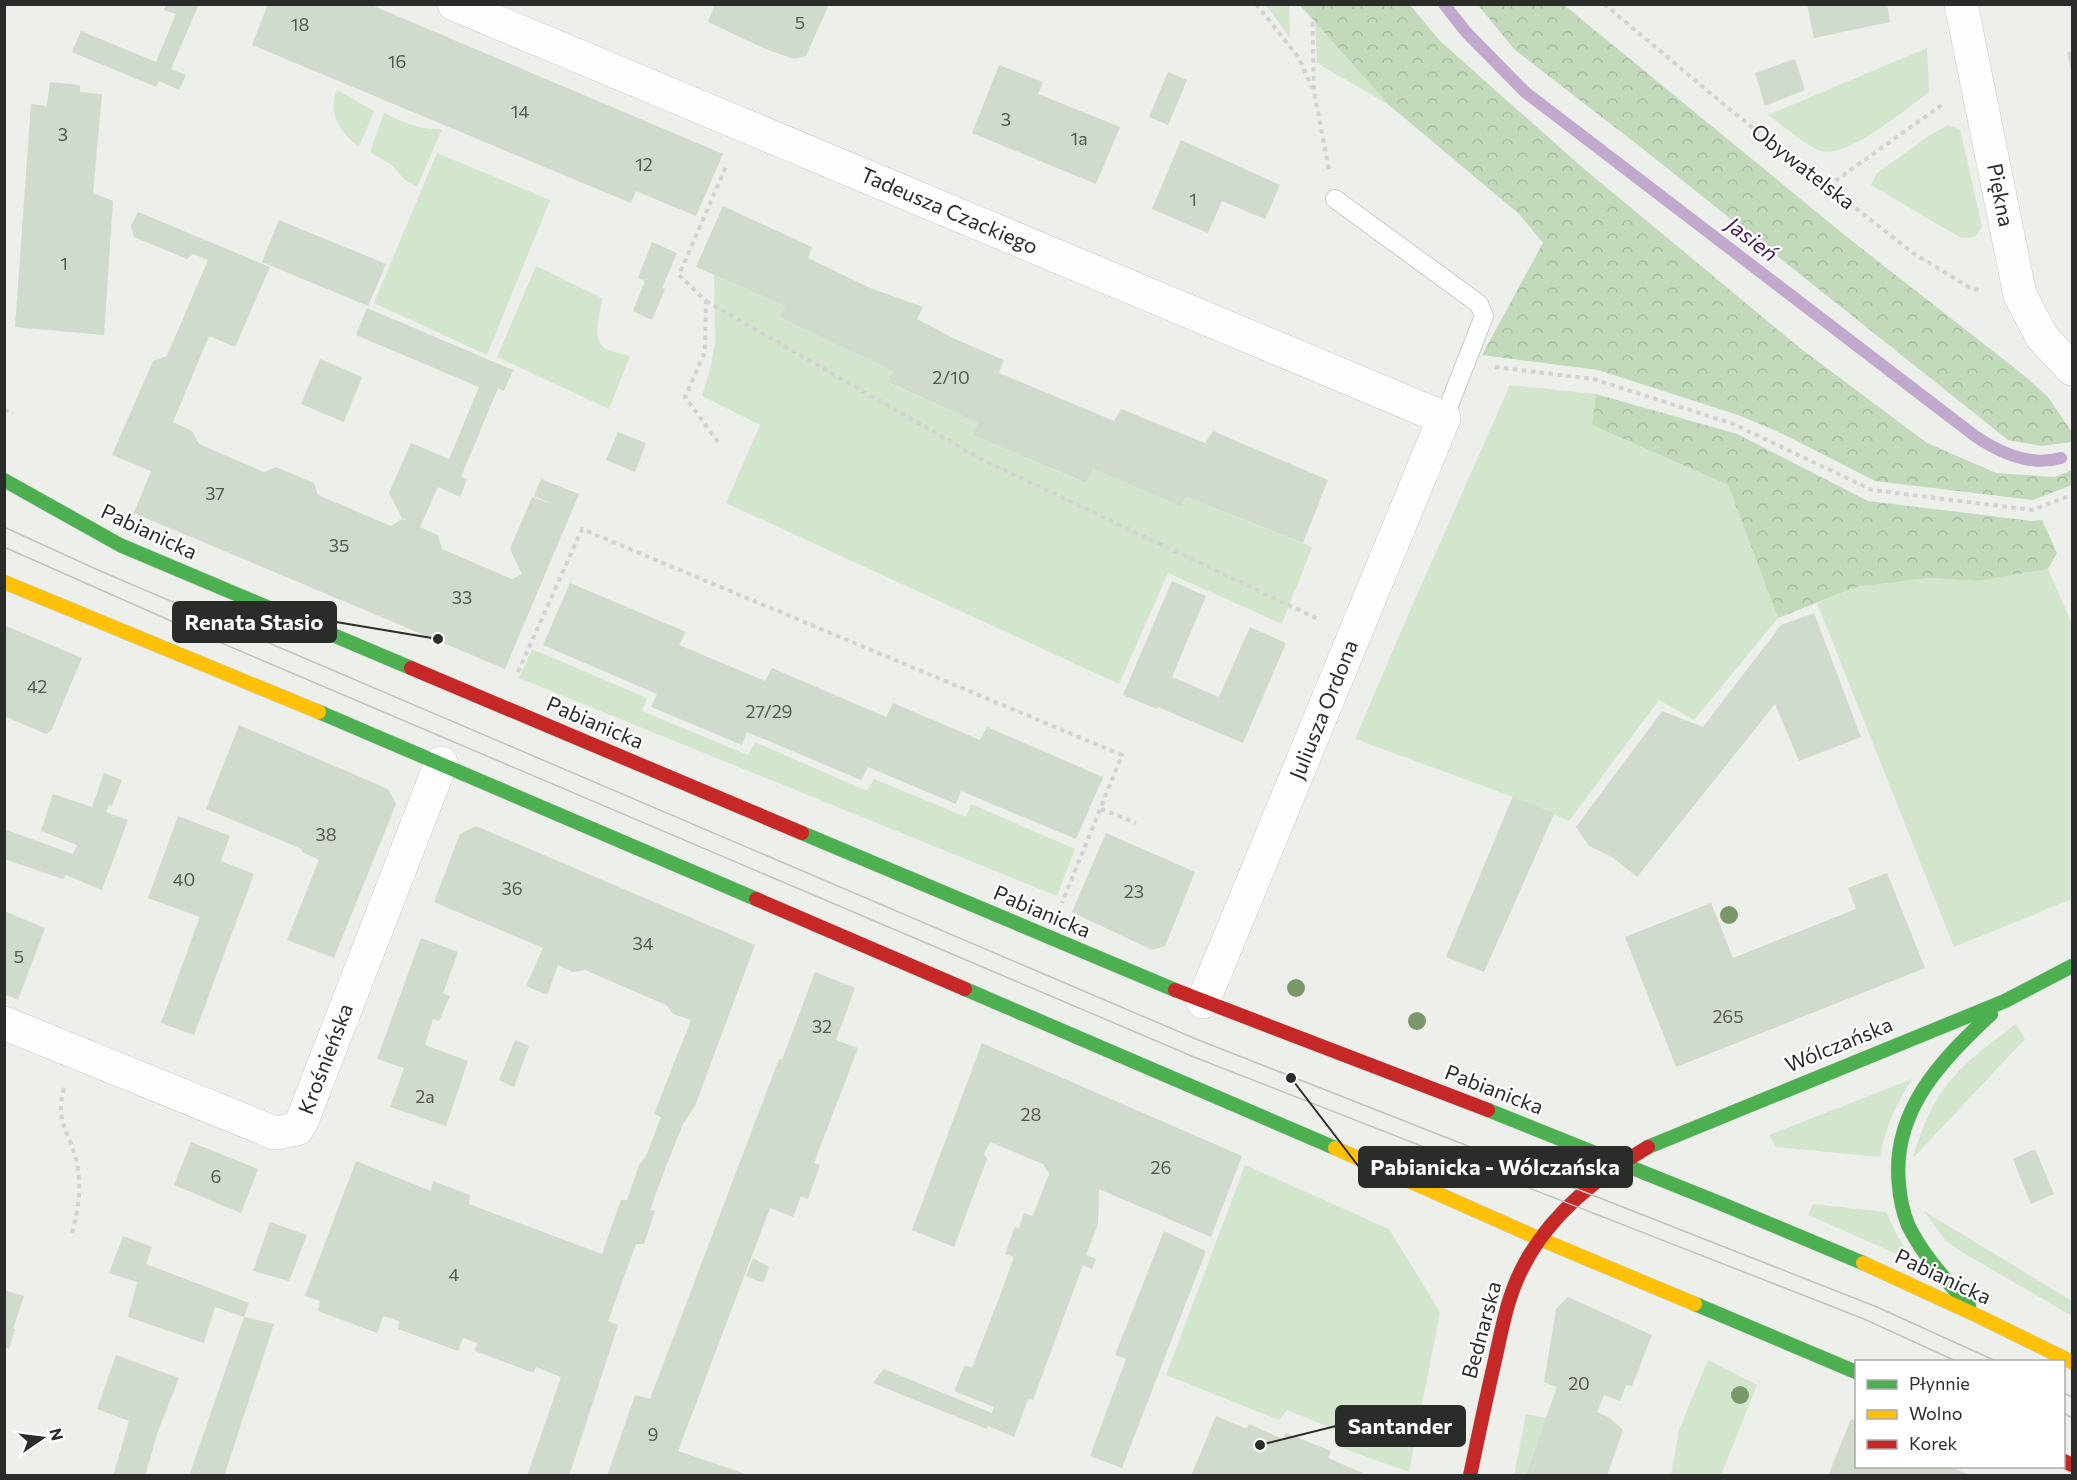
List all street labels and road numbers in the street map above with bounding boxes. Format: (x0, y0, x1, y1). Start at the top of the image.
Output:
street label: Obywatelska (1747, 118, 1861, 214)
street label: Tadeusza Czackiego (857, 161, 1042, 258)
street label: Piękna (1983, 161, 2020, 229)
street label: Pabianicka (98, 498, 202, 564)
street label: Juliusza Ordona (1283, 636, 1362, 783)
street label: Pabianicka (543, 690, 648, 753)
street label: Pabianicka (990, 879, 1095, 942)
street label: Krośnieńska (292, 1000, 357, 1117)
street label: Wólczańska (1781, 1011, 1896, 1076)
street label: Pabianicka (1442, 1058, 1547, 1119)
street label: Pabianicka (1892, 1243, 1996, 1309)
street label: Bednarska (1456, 1278, 1506, 1381)

